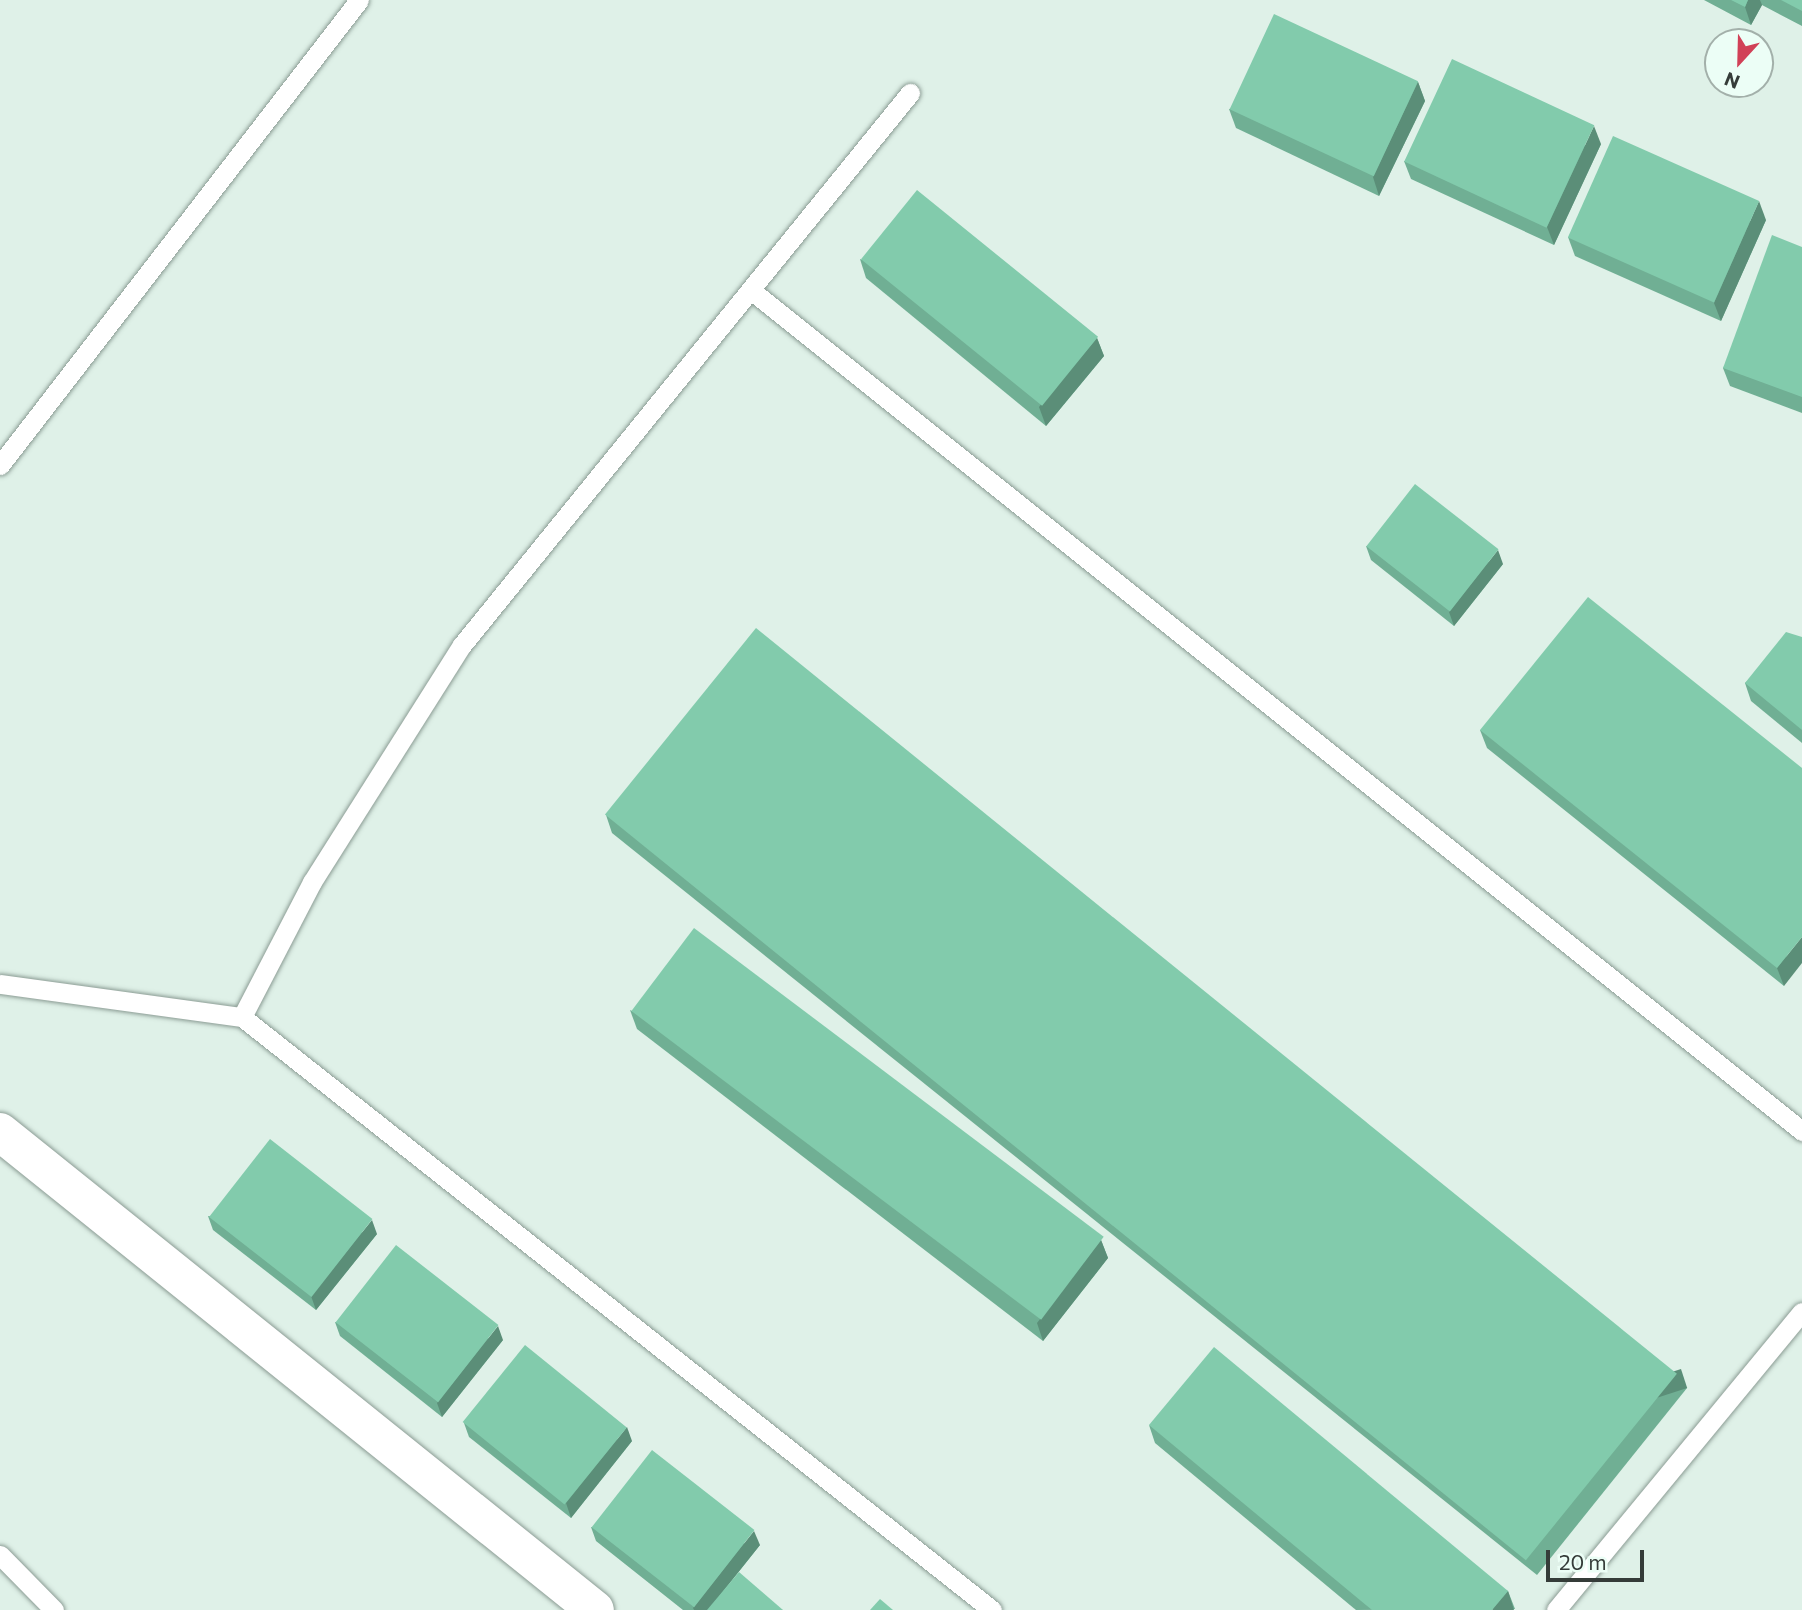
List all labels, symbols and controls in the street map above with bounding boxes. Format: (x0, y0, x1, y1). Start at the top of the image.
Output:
north arrow (1704, 28, 1774, 98)
text: N (1721, 68, 1743, 94)
scale bar (1550, 1536, 1648, 1580)
text: 20 m (1559, 1549, 1607, 1574)

